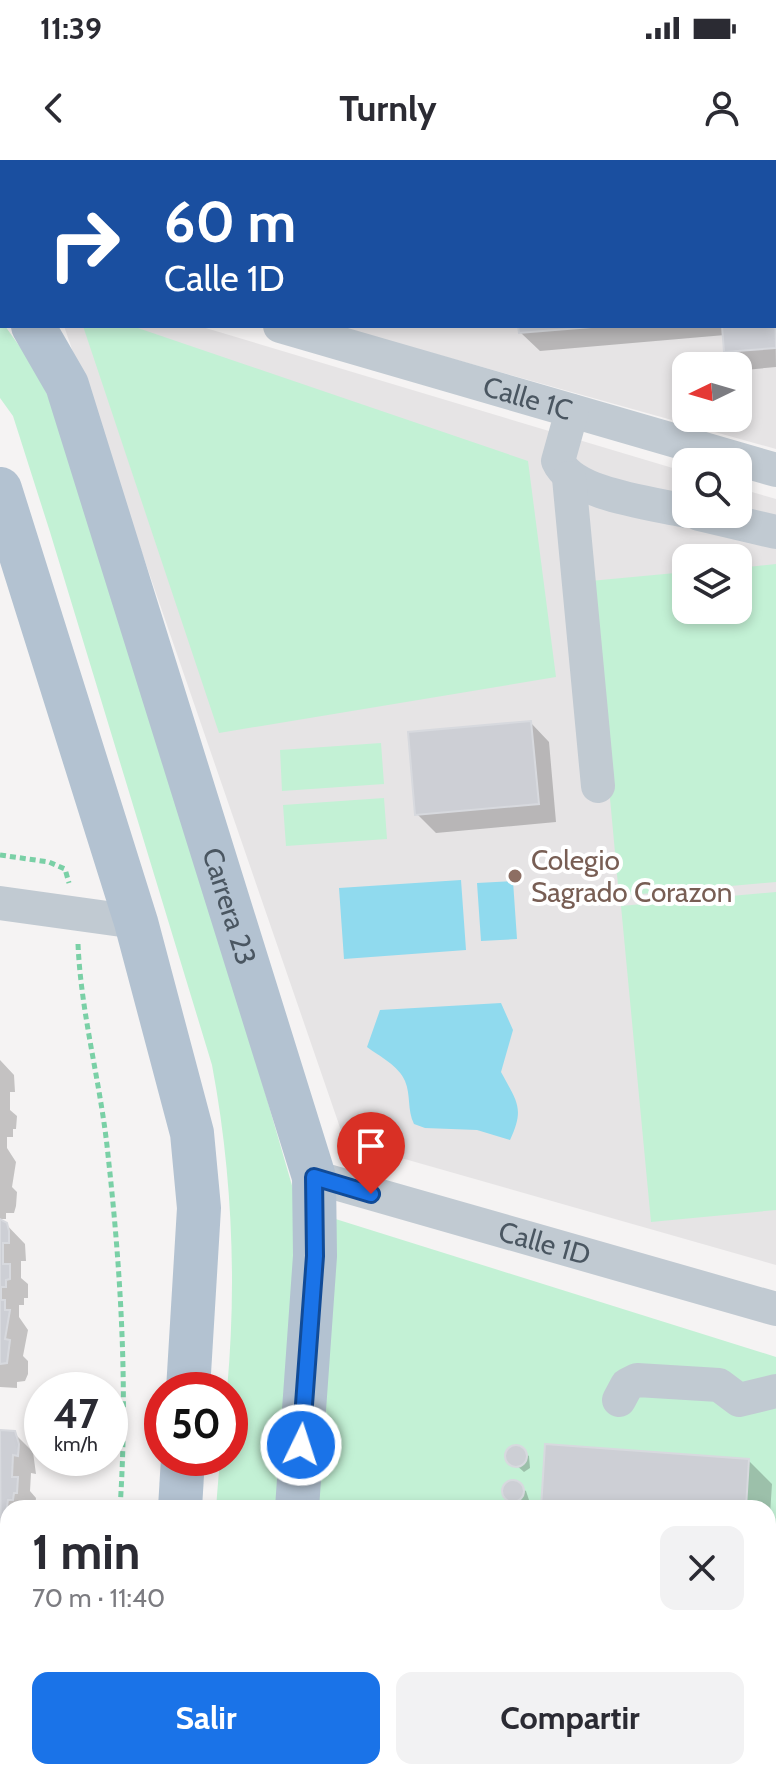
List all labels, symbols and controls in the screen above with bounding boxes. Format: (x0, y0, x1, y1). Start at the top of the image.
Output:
text: 11:39 (40, 10, 102, 47)
icon: back (32, 86, 76, 130)
text: Turnly (339, 86, 437, 130)
icon: person (700, 86, 744, 130)
text: 60 m (164, 188, 296, 256)
icon: right (32, 192, 136, 296)
text: Calle 1D (164, 256, 285, 300)
north arrow (672, 352, 752, 432)
map controls (672, 352, 752, 624)
street label: Calle 1C (479, 369, 576, 427)
button: search (672, 448, 752, 528)
button: layers (672, 544, 752, 624)
street label: Carrera 23 (195, 843, 264, 969)
place label: Colegio Sagrado Corazon (531, 843, 732, 909)
marker: Colegio Sagrado Corazon (506, 867, 524, 885)
pin (337, 1112, 405, 1194)
icon: arrive (349, 1124, 393, 1168)
street label: Calle 1D (495, 1214, 595, 1272)
speed limit sign: 50 (144, 1372, 248, 1476)
text: 47 (53, 1389, 99, 1438)
position arrow (259, 1403, 343, 1487)
text: km/h (54, 1432, 98, 1456)
text: 1 min (32, 1523, 140, 1581)
button: close (660, 1526, 744, 1610)
text: 70 m · 11:40 (32, 1582, 165, 1614)
button: Salir (32, 1672, 380, 1764)
button: Compartir (396, 1672, 744, 1764)

